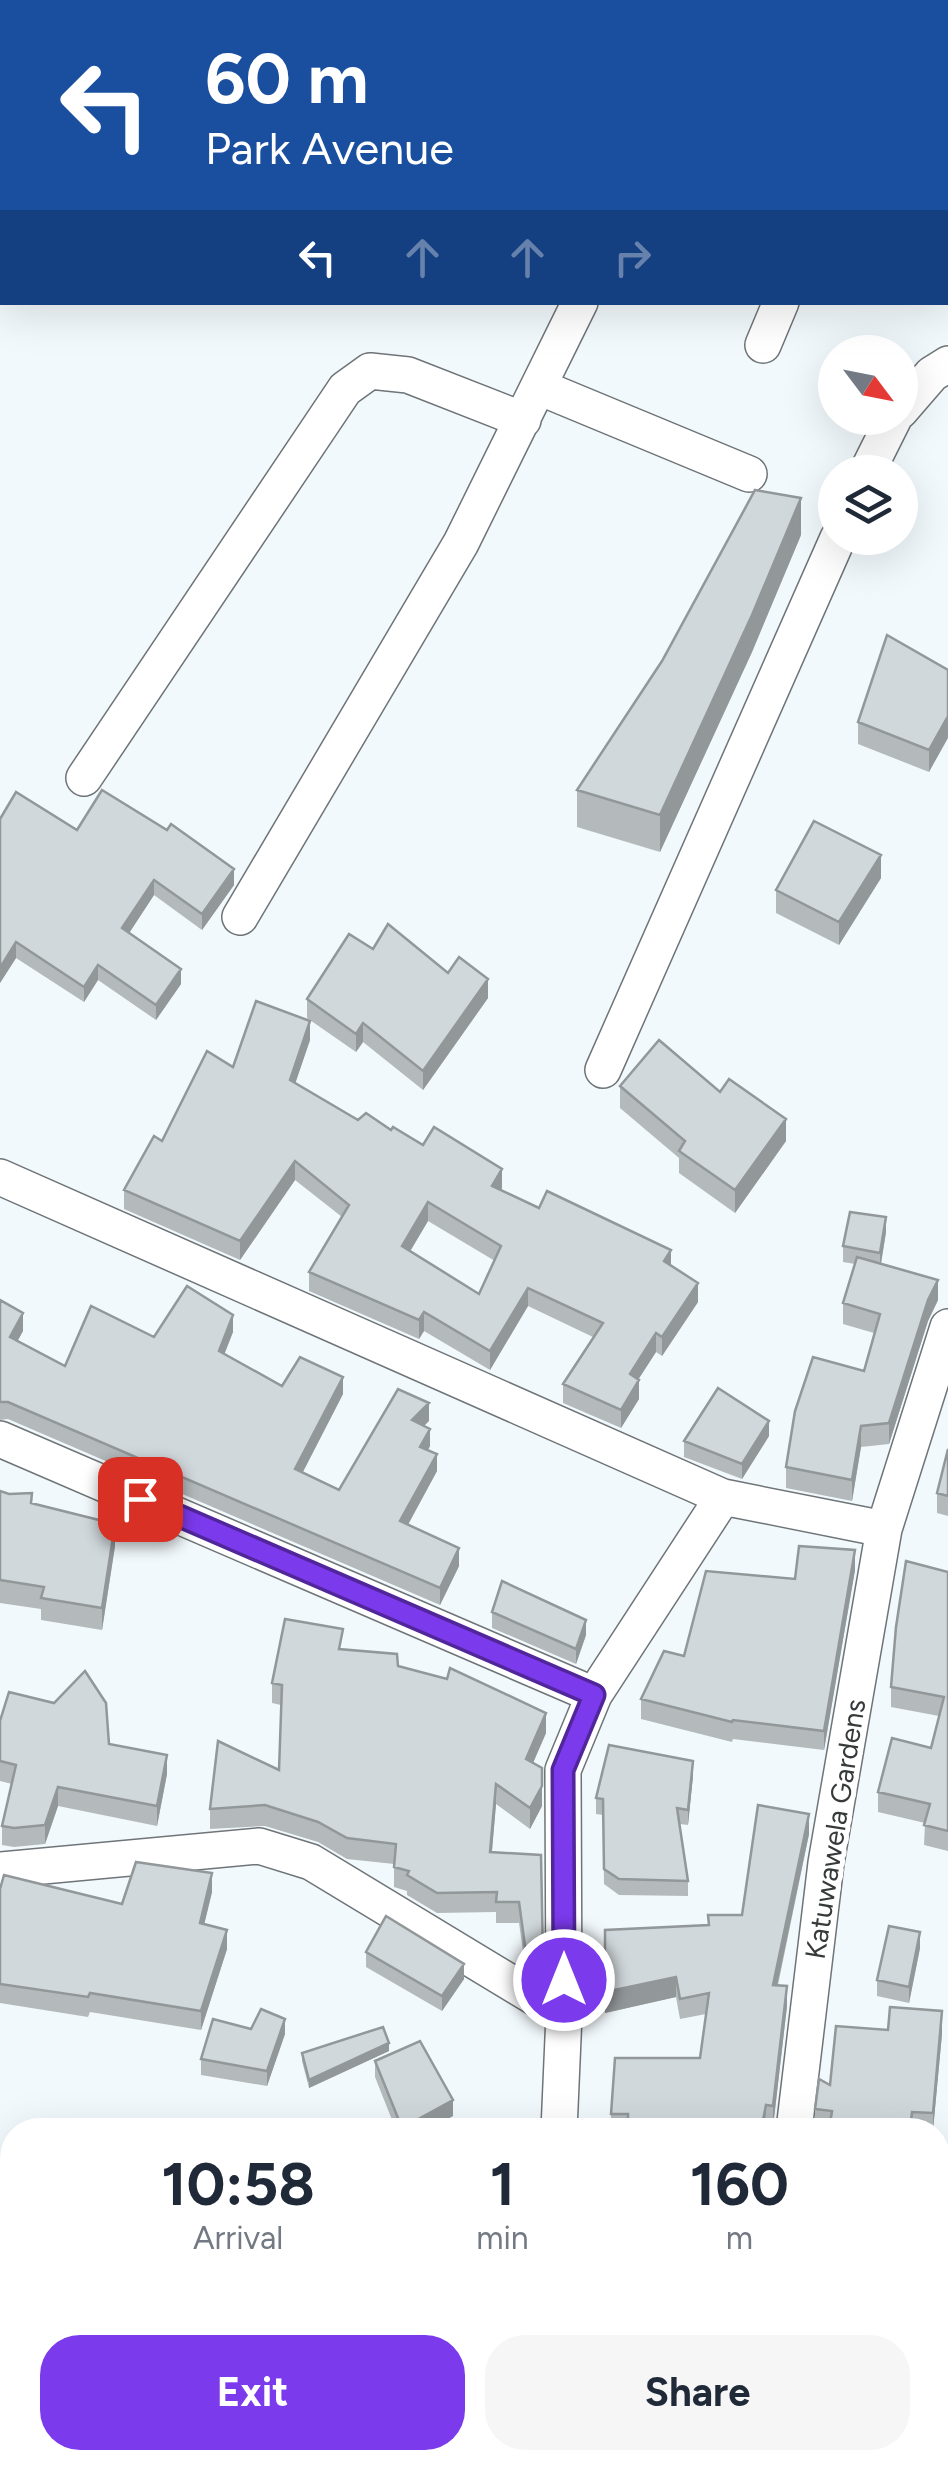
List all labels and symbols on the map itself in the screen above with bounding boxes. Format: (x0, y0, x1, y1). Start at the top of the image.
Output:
north arrow (818, 335, 918, 435)
pin (98, 1457, 183, 1542)
street label: Katuwawela Gardens (798, 1697, 872, 1961)
position arrow (512, 1928, 616, 2032)

